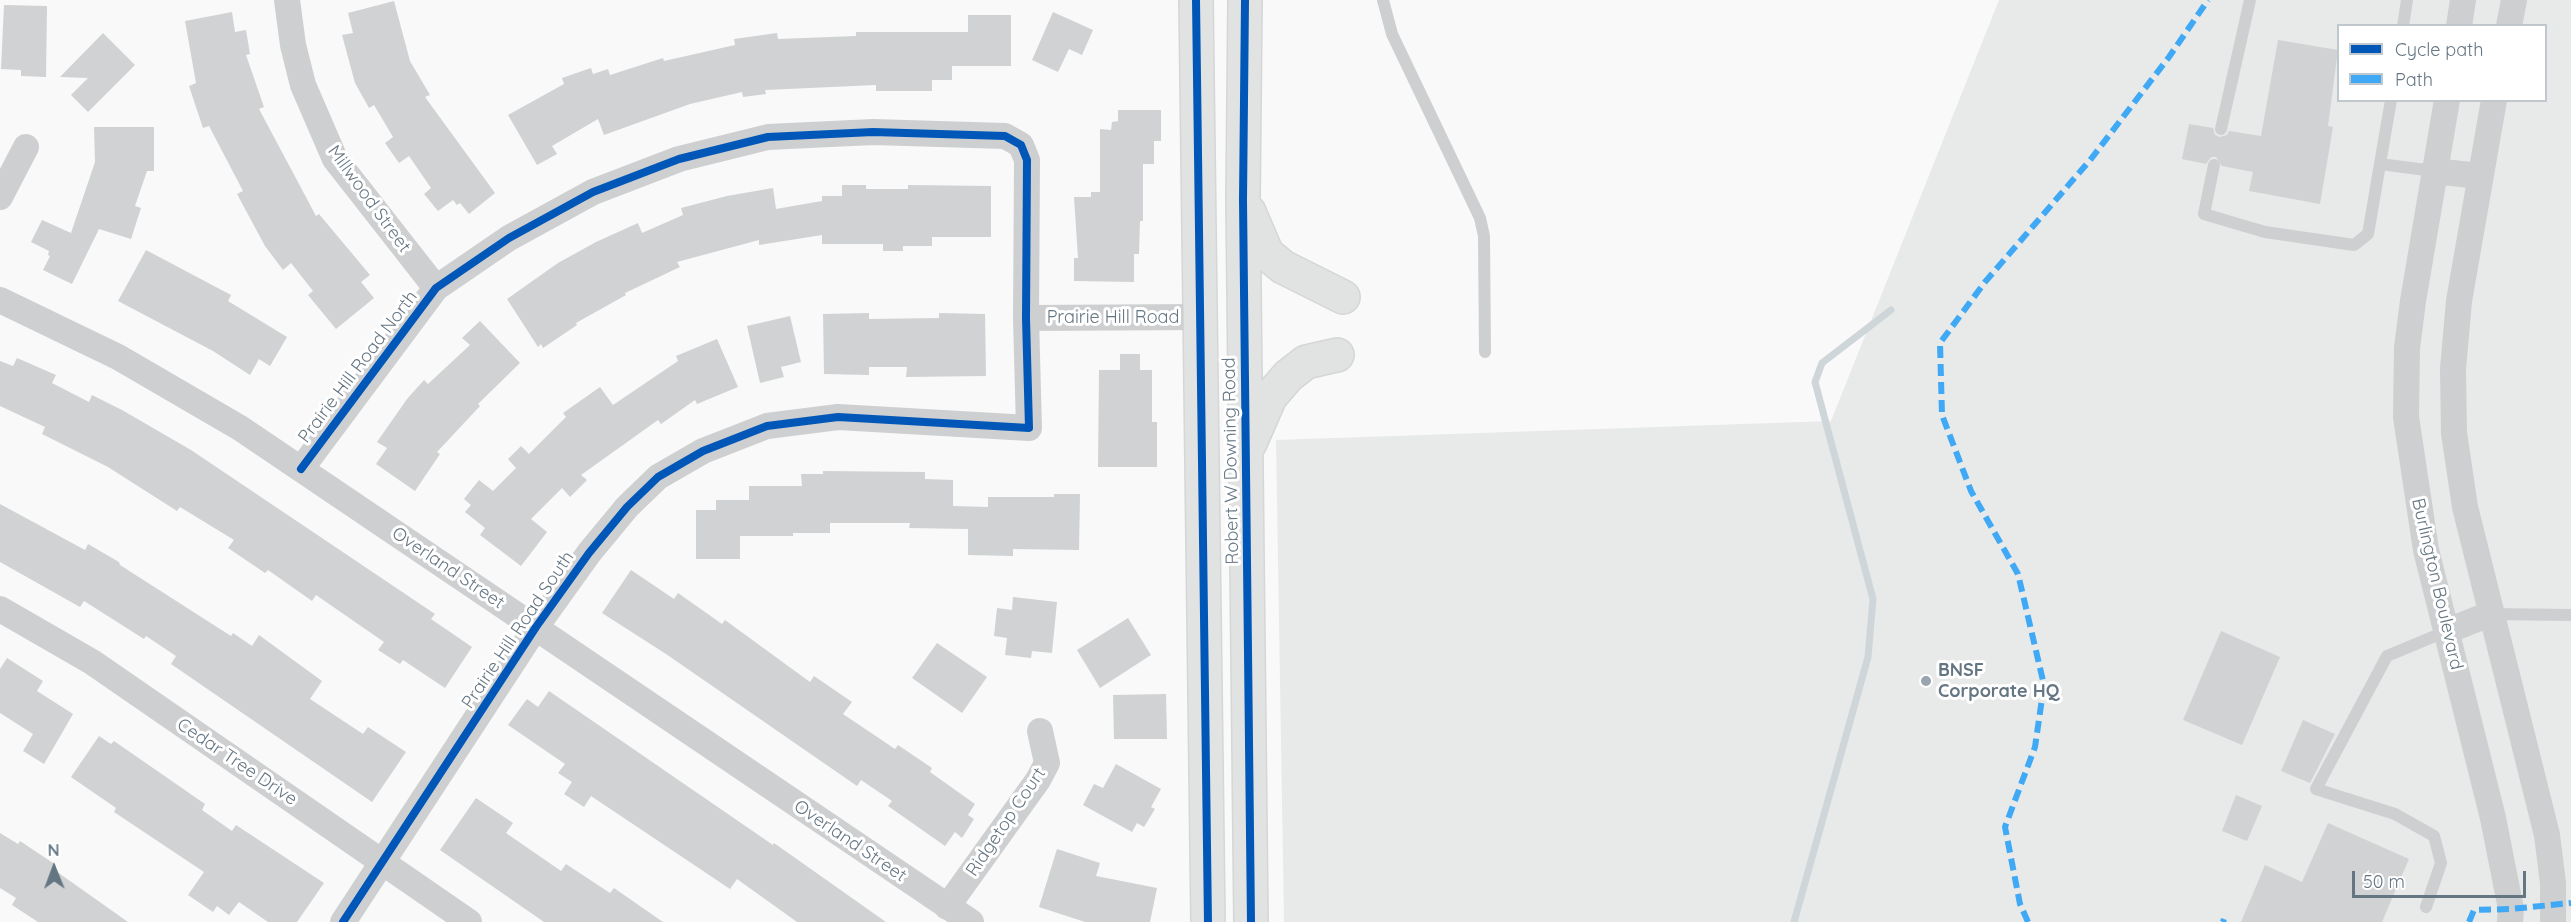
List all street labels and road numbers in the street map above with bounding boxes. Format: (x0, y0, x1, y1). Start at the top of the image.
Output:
street label: Millwood Street (323, 141, 415, 257)
street label: Prairie Hill Road North (294, 287, 422, 447)
street label: Prairie Hill Road (1047, 307, 1179, 329)
street label: Robert W Downing Road (1218, 357, 1244, 565)
street label: Burlington Boulevard (2407, 496, 2467, 672)
street label: Overland Street (388, 522, 508, 614)
street label: Prairie Hill Road South (457, 547, 579, 713)
street label: Cedar Tree Drive (173, 714, 301, 810)
street label: Ridgetop Court (962, 764, 1050, 880)
street label: Overland Street (790, 795, 910, 887)

